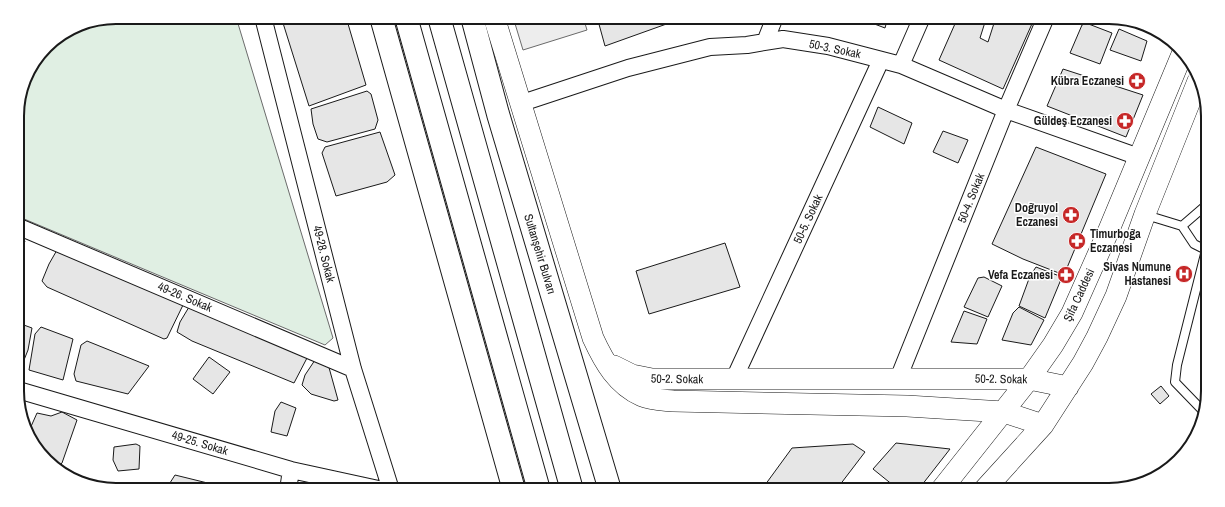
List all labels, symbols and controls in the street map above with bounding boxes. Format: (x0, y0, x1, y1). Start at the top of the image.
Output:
street label: 50-3. Sokak (808, 36, 862, 62)
pharmacy icon: Kübra Eczanesi (1127, 71, 1147, 91)
place label: Kübra Eczanesi (1051, 73, 1124, 89)
pharmacy icon: Güldeş Eczanesi (1115, 111, 1135, 131)
place label: Güldeş Eczanesi (1034, 113, 1112, 129)
street label: 50-4. Sokak (954, 171, 988, 225)
street label: 50-5. Sokak (790, 192, 826, 246)
place label: Doğruyol Eczanesi (1015, 200, 1058, 230)
pharmacy icon: Doğruyol Eczanesi (1061, 205, 1081, 225)
street label: Sultanşehir Bulvarı (520, 212, 560, 296)
street label: 49-28. Sokak (309, 224, 339, 284)
place label: Timurboğa Eczanesi (1090, 226, 1141, 256)
pharmacy icon: Timurboğa Eczanesi (1067, 231, 1087, 251)
place label: Sivas Numune Hastanesi (1103, 259, 1172, 289)
hospital icon: Sivas Numune Hastanesi (1174, 264, 1194, 284)
pharmacy icon: Vefa Eczanesi (1056, 265, 1076, 285)
street label: Şifa Caddesi (1060, 266, 1098, 324)
place label: Vefa Eczanesi (988, 267, 1053, 283)
street label: 49-26. Sokak (155, 278, 215, 316)
street label: 50-2. Sokak (651, 371, 703, 387)
street label: 50-2. Sokak (975, 371, 1027, 387)
street label: 49-25. Sokak (170, 427, 230, 459)

